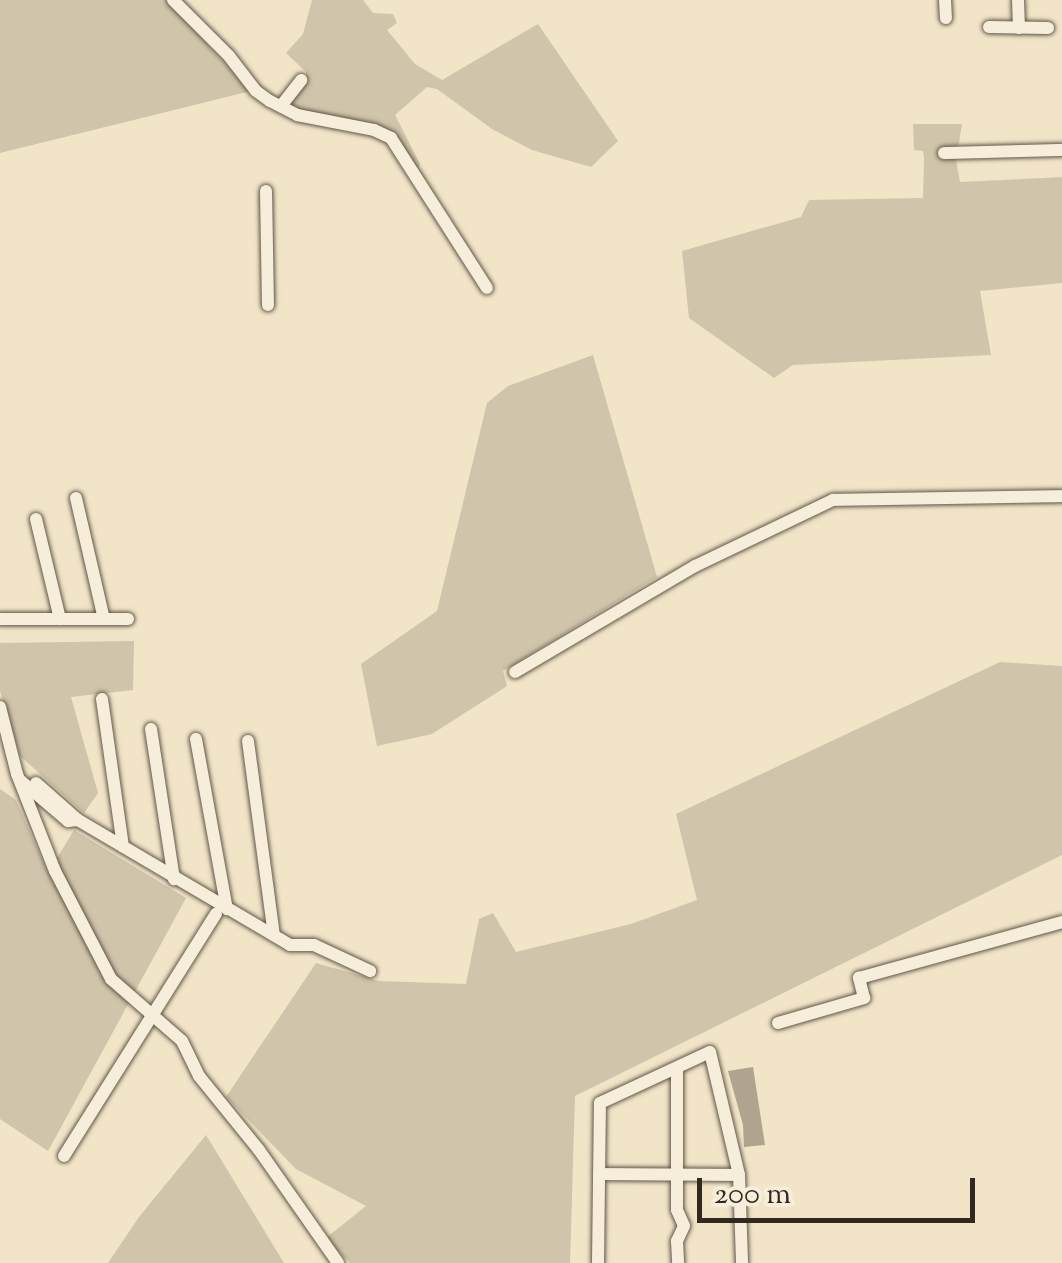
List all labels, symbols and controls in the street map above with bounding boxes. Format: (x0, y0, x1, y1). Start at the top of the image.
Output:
scale bar (702, 1158, 980, 1220)
text: 200 m (714, 1174, 791, 1217)

